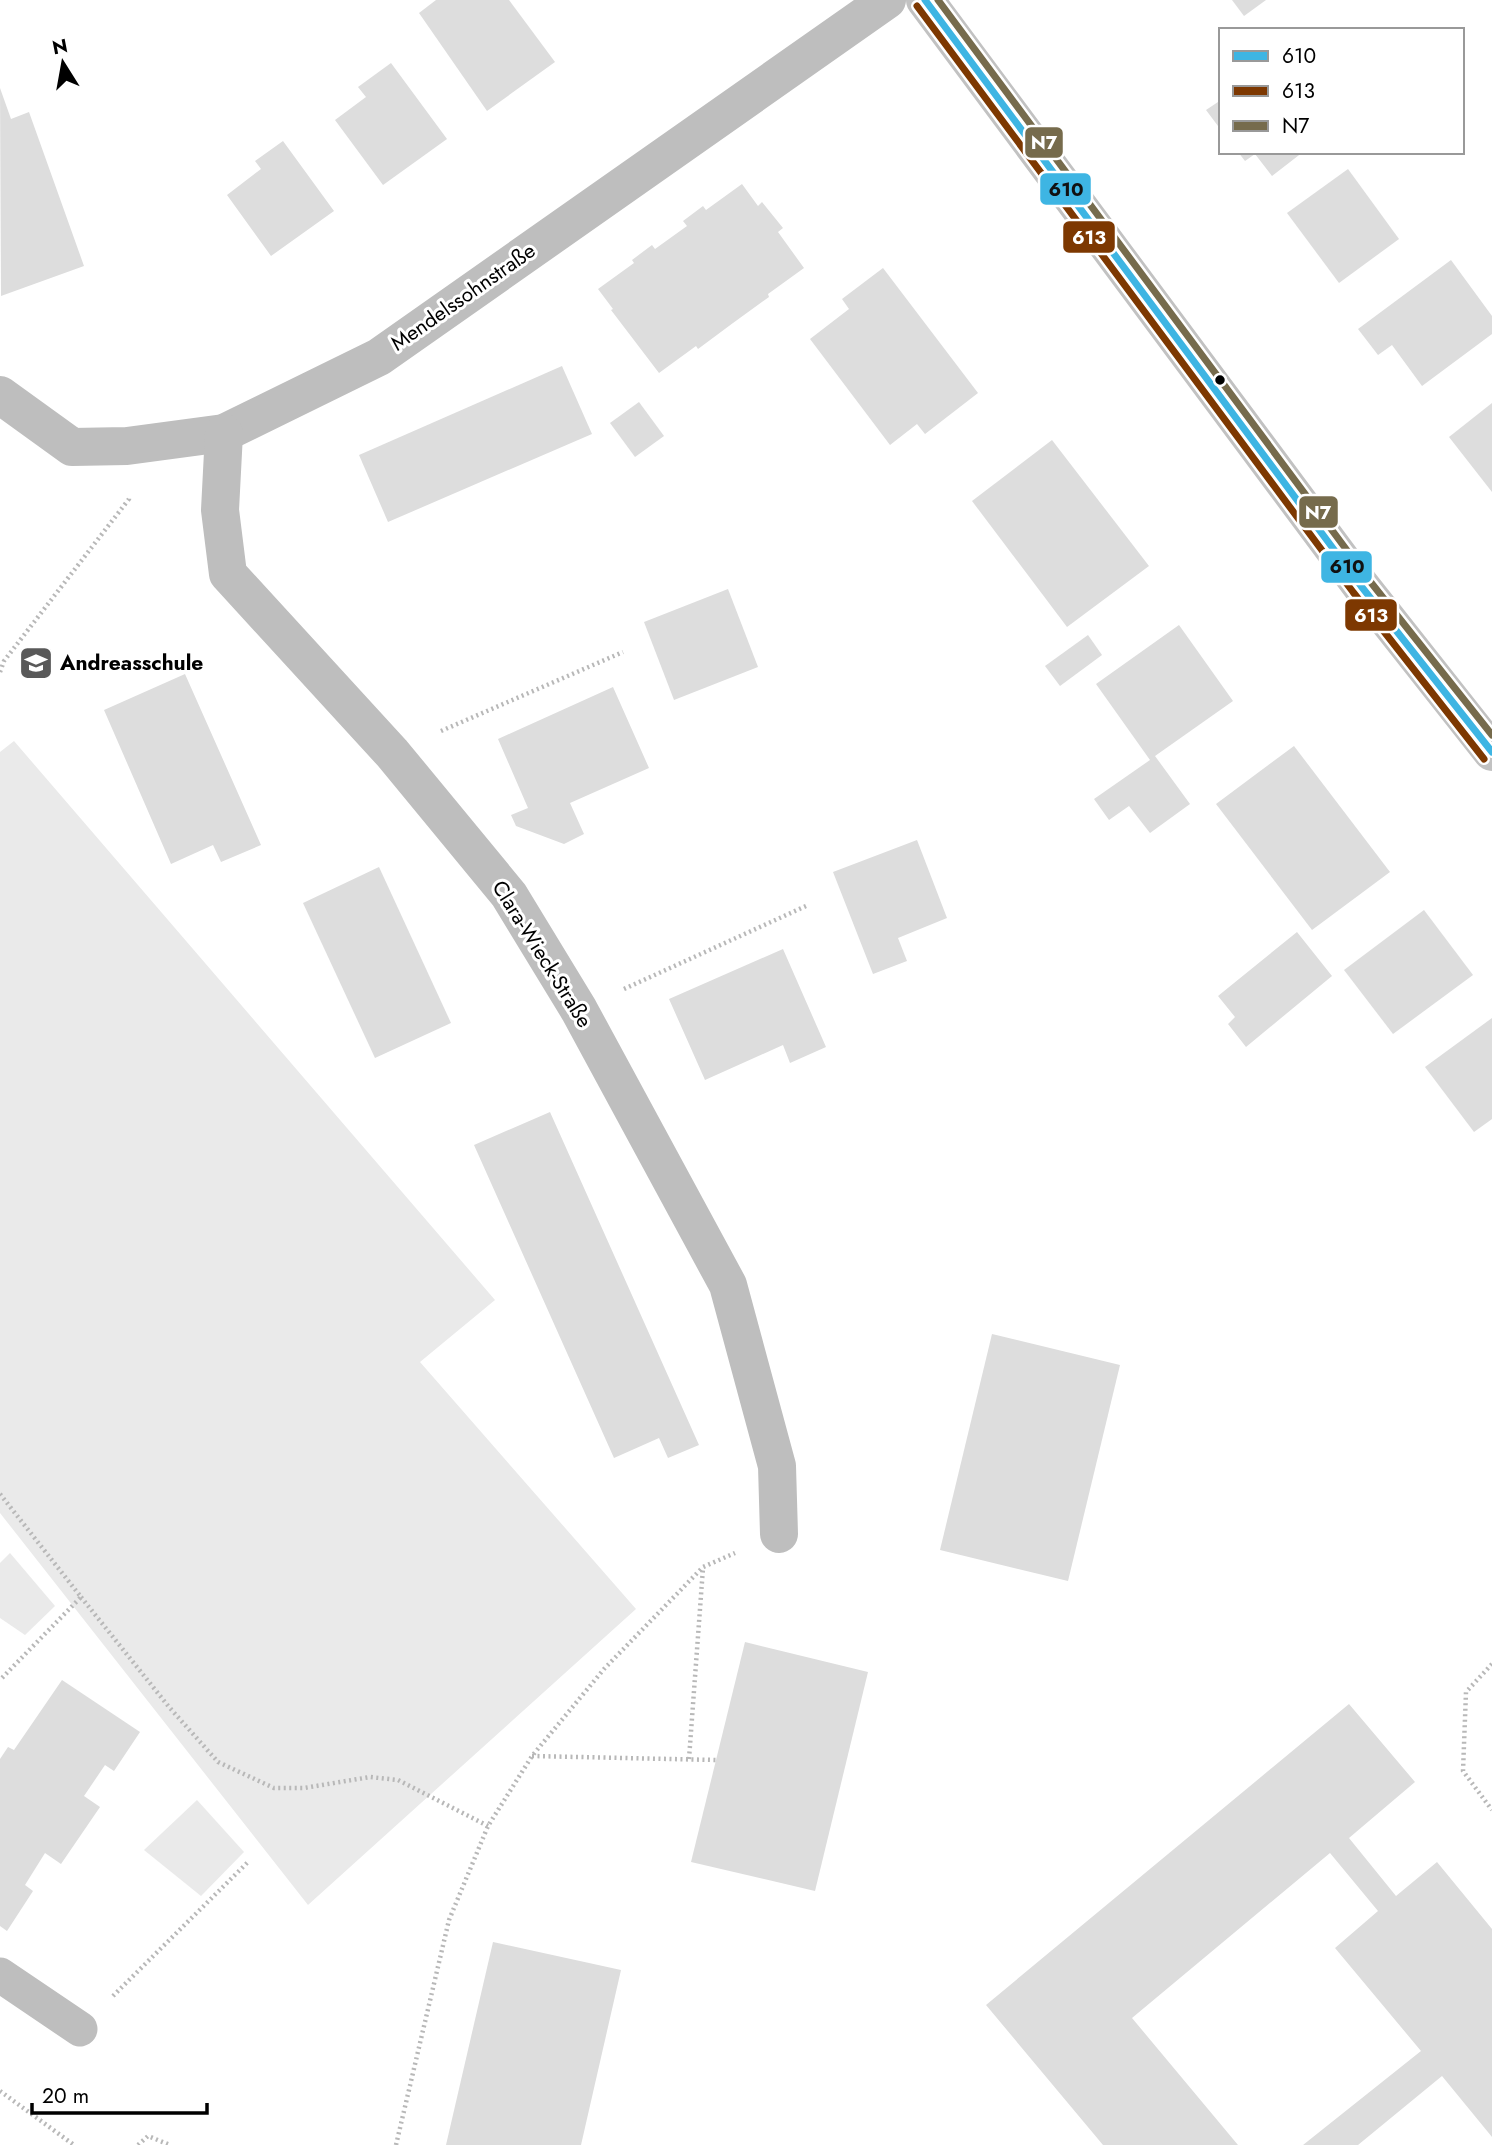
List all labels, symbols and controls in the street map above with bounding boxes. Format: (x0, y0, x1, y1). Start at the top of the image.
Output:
north arrow (28, 28, 98, 98)
legend (1219, 28, 1464, 154)
text: N (50, 32, 70, 61)
text: 610 (1282, 41, 1316, 71)
text: 613 (1282, 76, 1315, 106)
text: N7 (1282, 111, 1309, 141)
line badge: N7 (1024, 126, 1064, 159)
text: N7 (1031, 129, 1058, 156)
line badge: 610 (1039, 172, 1092, 206)
text: 610 (1049, 176, 1083, 203)
line badge: 613 (1062, 220, 1116, 254)
text: 613 (1072, 224, 1106, 251)
street label: Mendelssohnstraße (385, 236, 542, 358)
unlabelled marker (1213, 373, 1227, 387)
line badge: N7 (1298, 495, 1339, 529)
text: N7 (1305, 499, 1332, 526)
line badge: 610 (1320, 550, 1373, 584)
text: 610 (1330, 553, 1364, 580)
line badge: 613 (1344, 598, 1398, 632)
text: 613 (1354, 602, 1388, 629)
school or university icon: Andreasschule (17, 644, 55, 682)
place label: Andreasschule (59, 648, 203, 678)
street label: Clara-Wieck-Straße (485, 875, 599, 1033)
scale bar (32, 2072, 206, 2116)
text: 20 m (42, 2081, 89, 2111)

